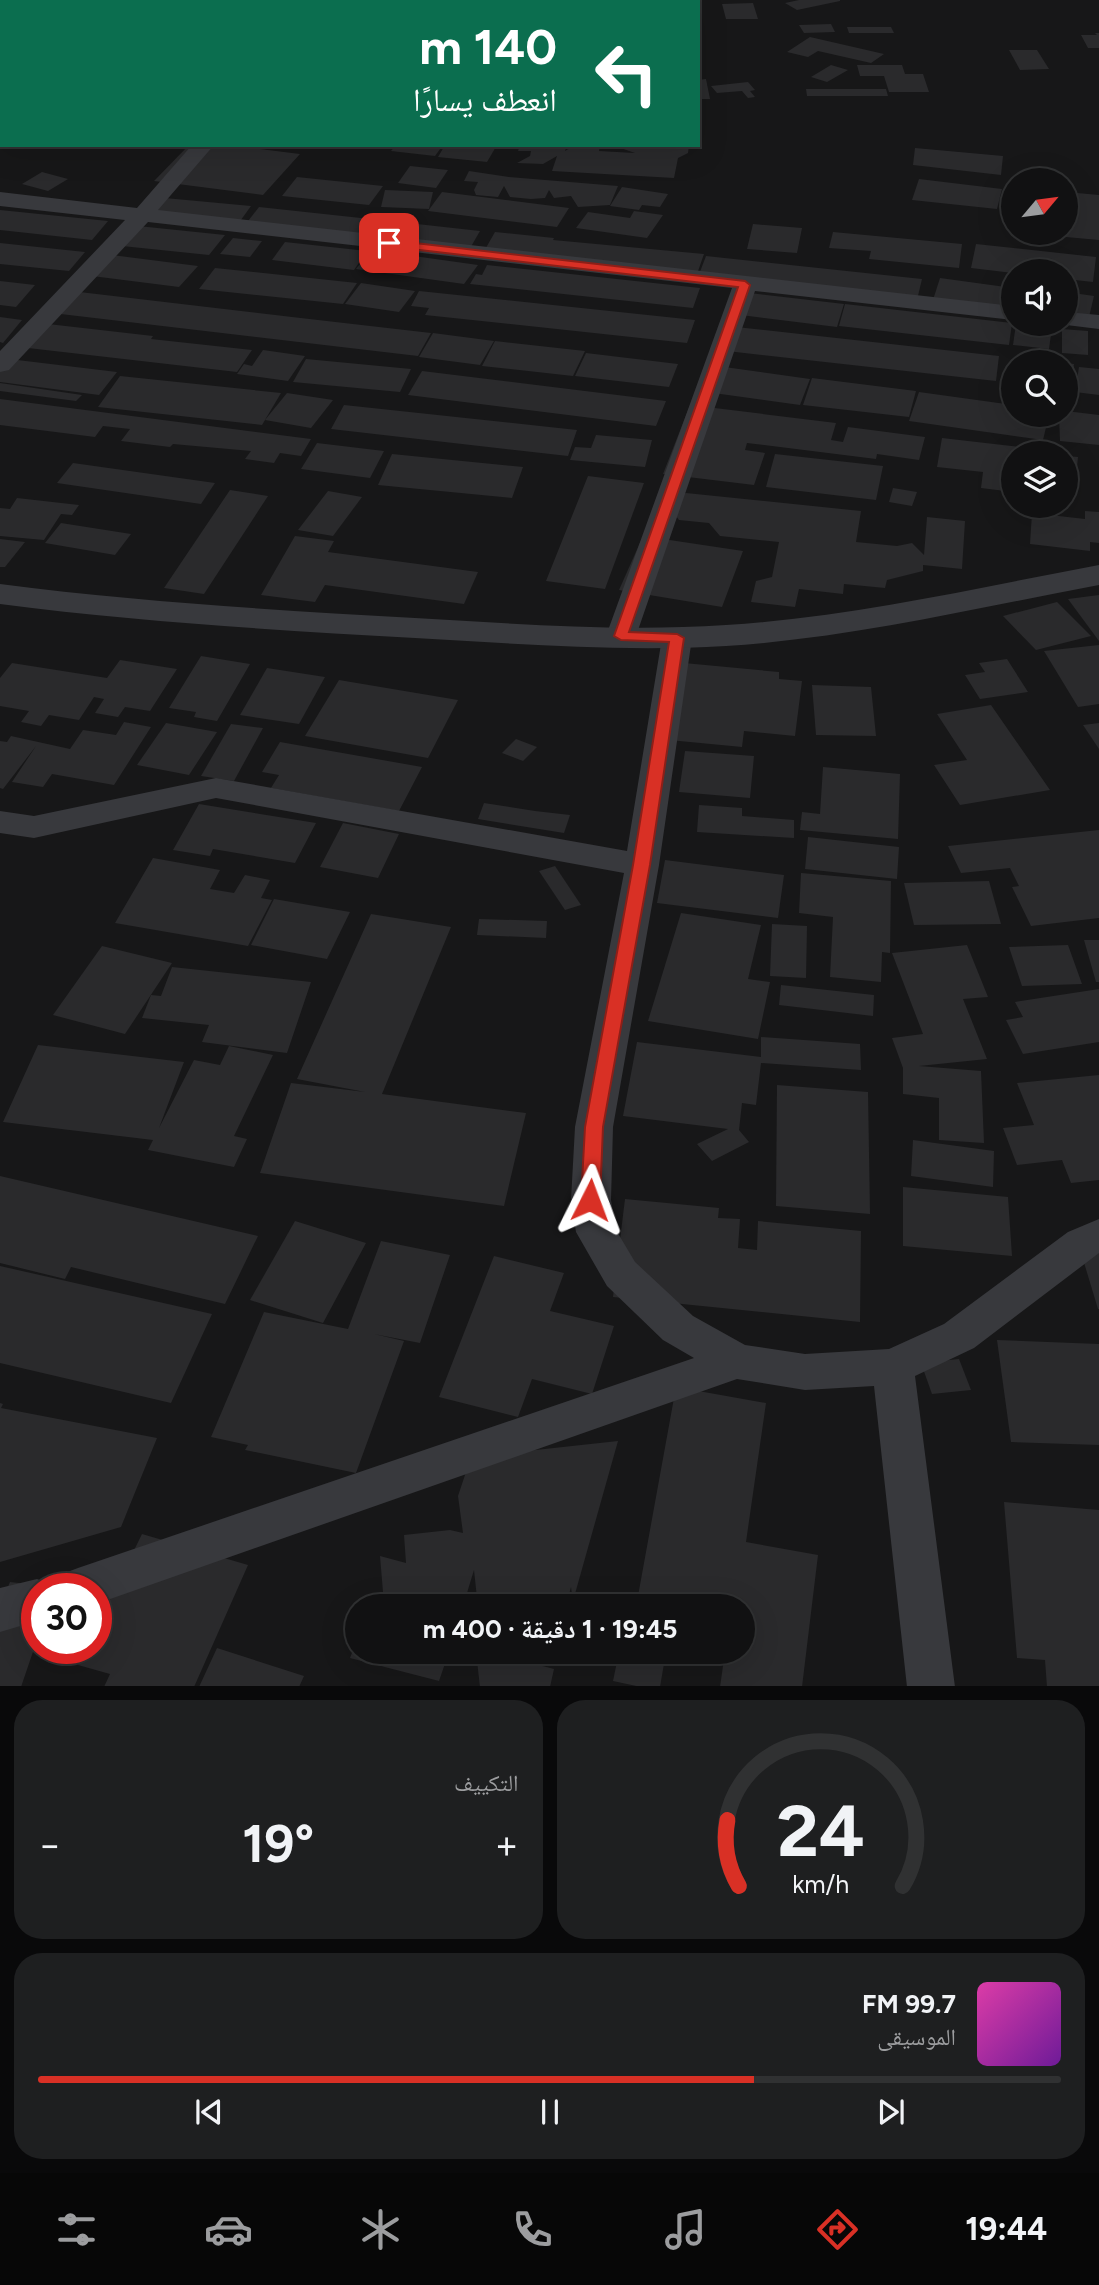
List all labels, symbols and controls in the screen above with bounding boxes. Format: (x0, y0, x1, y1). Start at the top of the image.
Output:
text: 140 m (419, 17, 557, 76)
icon: left (581, 28, 672, 119)
text: انعطف يسارًا (413, 81, 557, 119)
north arrow (1001, 168, 1078, 245)
map controls (1001, 168, 1078, 518)
pin (359, 213, 419, 273)
icon: arrive (370, 224, 408, 262)
button: sound (1001, 259, 1078, 336)
button: search (1001, 350, 1078, 427)
button: layers (1001, 441, 1078, 518)
position arrow (553, 1163, 627, 1237)
speed limit sign: 30 (21, 1573, 112, 1664)
text: 19:45 · 1 دقيقة · 400 m (423, 1613, 677, 1645)
text: التكييف (454, 1769, 519, 1797)
text: 24 (777, 1787, 865, 1874)
text: 19° (242, 1813, 314, 1875)
text: − (38, 1822, 62, 1868)
text: + (495, 1822, 518, 1868)
text: km/h (792, 1868, 849, 1898)
text: 99.7 FM (862, 1988, 956, 2020)
text: الموسيقى (877, 2023, 956, 2051)
icon: previous (190, 2093, 228, 2131)
icon: pause (531, 2093, 569, 2131)
icon: next (872, 2093, 910, 2131)
icon: filters (52, 2205, 101, 2254)
icon: car (204, 2205, 253, 2254)
icon: climate (356, 2205, 405, 2254)
icon: phone (508, 2205, 557, 2254)
icon: music (661, 2205, 710, 2254)
icon: directions (813, 2205, 862, 2254)
text: 19:44 (965, 2210, 1047, 2248)

